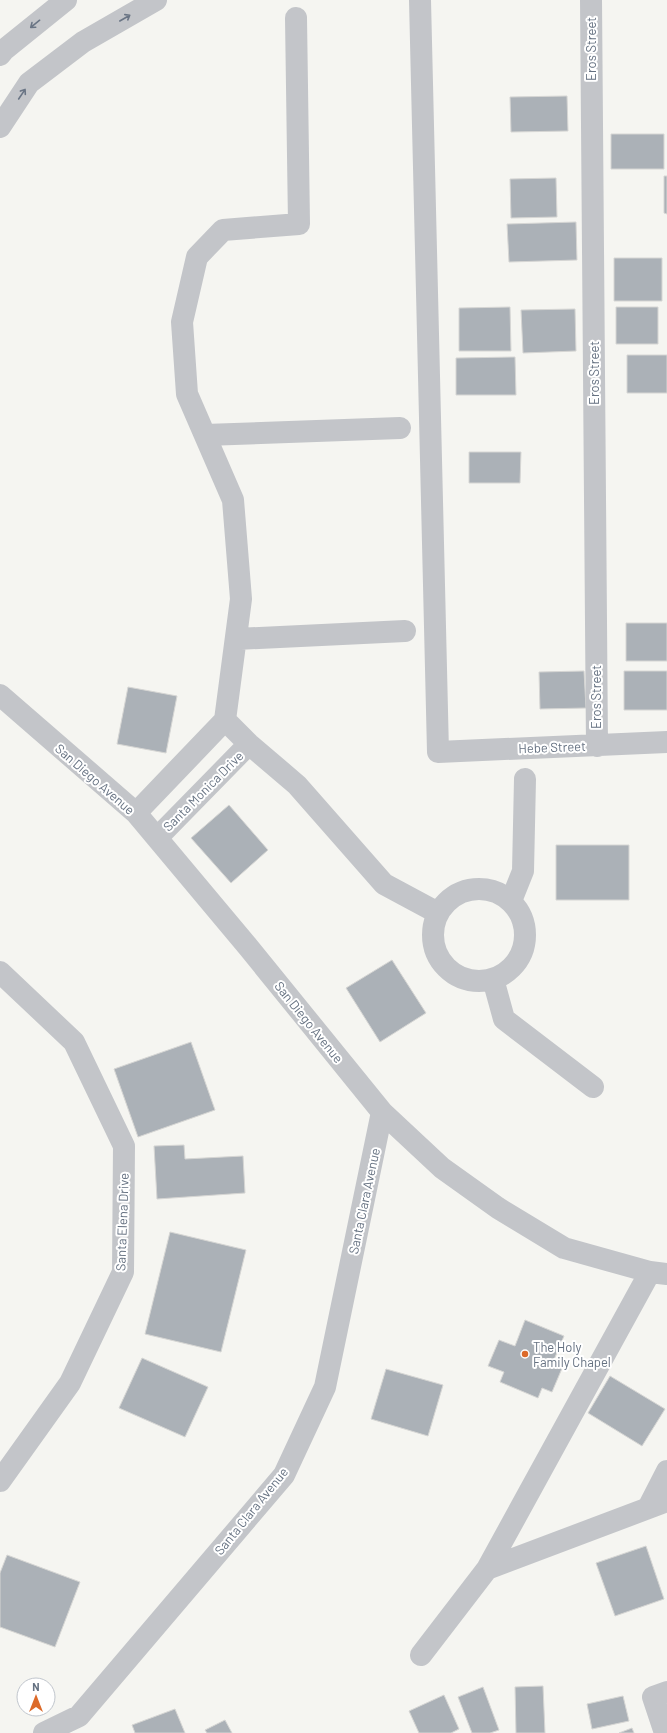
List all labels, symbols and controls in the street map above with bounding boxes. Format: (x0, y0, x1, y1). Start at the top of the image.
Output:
one-way arrow (119, 13, 131, 21)
street label: Eros Street (583, 17, 599, 81)
one-way arrow (30, 20, 41, 28)
one-way arrow (18, 89, 26, 100)
street label: Eros Street (586, 341, 602, 405)
street label: Eros Street (588, 665, 604, 729)
street label: Hebe Street (518, 738, 586, 756)
street label: San Diego Avenue (52, 740, 138, 818)
street label: Santa Monica Drive (160, 748, 246, 834)
street label: San Diego Avenue (271, 978, 347, 1066)
street label: Santa Clara Avenue (345, 1146, 383, 1255)
street label: Santa Elena Drive (112, 1173, 132, 1271)
place label: The Holy Family Chapel (533, 1339, 611, 1370)
marker: The Holy Family Chapel (520, 1349, 530, 1359)
street label: Santa Clara Avenue (211, 1464, 291, 1558)
north arrow (16, 1677, 56, 1717)
text: N (32, 1680, 40, 1693)

